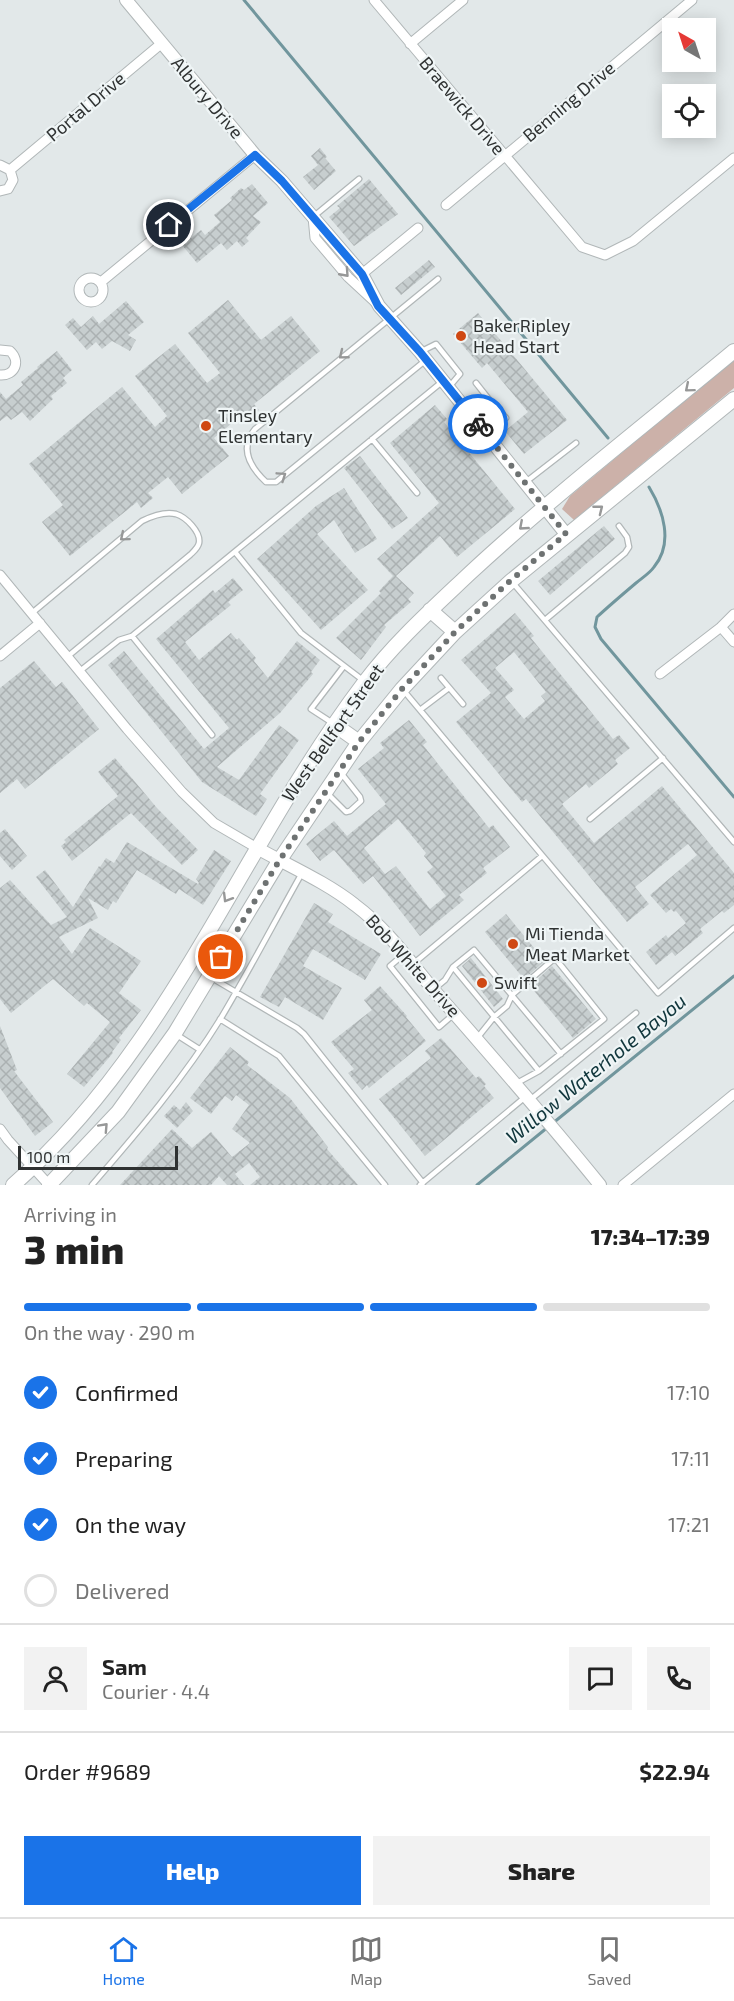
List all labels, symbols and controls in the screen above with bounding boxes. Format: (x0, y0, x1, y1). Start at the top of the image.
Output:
north arrow (662, 18, 716, 72)
map controls (662, 18, 716, 138)
street label: Albury Drive (167, 52, 248, 143)
street label: Braewick Drive (415, 52, 510, 159)
street label: Benning Drive (518, 56, 619, 146)
street label: Portal Drive (41, 67, 129, 146)
button: locate (662, 84, 716, 138)
pin (143, 199, 194, 250)
icon: home (152, 208, 185, 241)
one-way arrow (338, 267, 349, 277)
place label: BakerRipley Head Start (473, 314, 571, 357)
marker: BakerRipley Head Start (454, 329, 468, 343)
one-way arrow (339, 348, 350, 359)
one-way arrow (685, 381, 696, 392)
courier (448, 394, 508, 454)
place label: Tinsley Elementary (218, 404, 313, 447)
icon: bike (462, 408, 495, 441)
marker: Tinsley Elementary (199, 419, 213, 433)
one-way arrow (275, 473, 286, 484)
one-way arrow (592, 505, 603, 516)
one-way arrow (519, 519, 529, 530)
one-way arrow (120, 529, 131, 540)
street label: West Bellfort Street (276, 659, 388, 805)
one-way arrow (223, 892, 234, 902)
street label: Bob White Drive (362, 909, 466, 1021)
place label: Mi Tienda Meat Market (525, 922, 630, 965)
pin (195, 931, 246, 982)
marker: Mi Tienda Meat Market (506, 937, 520, 951)
icon: bag (204, 940, 237, 973)
place label: Swift (494, 971, 537, 993)
marker: Swift (475, 976, 489, 990)
water label: Willow Waterhole Bayou (500, 988, 691, 1149)
one-way arrow (97, 1123, 108, 1134)
scale bar (18, 1143, 178, 1170)
text: 100 m (27, 1147, 70, 1166)
text: Arriving in (24, 1202, 117, 1226)
text: 17:34–17:39 (591, 1223, 710, 1249)
text: 3 min (24, 1225, 124, 1272)
text: On the way · 290 m (24, 1320, 195, 1344)
icon: check (24, 1376, 57, 1409)
text: Confirmed (75, 1379, 179, 1405)
text: 17:10 (667, 1380, 710, 1404)
icon: check (24, 1442, 57, 1475)
text: Preparing (75, 1445, 173, 1471)
text: 17:11 (671, 1446, 710, 1470)
icon: check (24, 1508, 57, 1541)
text: On the way (75, 1511, 186, 1537)
text: 17:21 (668, 1512, 710, 1536)
text: Delivered (75, 1577, 170, 1603)
button: person (24, 1647, 87, 1710)
button: chat (569, 1647, 632, 1710)
button: phone (647, 1647, 710, 1710)
text: Sam (102, 1653, 147, 1679)
text: Courier · 4.4 (102, 1679, 210, 1703)
text: Order #9689 (24, 1758, 151, 1784)
text: $22.94 (639, 1758, 710, 1784)
button: Help (24, 1836, 361, 1905)
button: Share (373, 1836, 710, 1905)
tab: Home (102, 1933, 145, 1988)
tab: Map (350, 1933, 383, 1988)
tab: Saved (588, 1933, 632, 1988)

